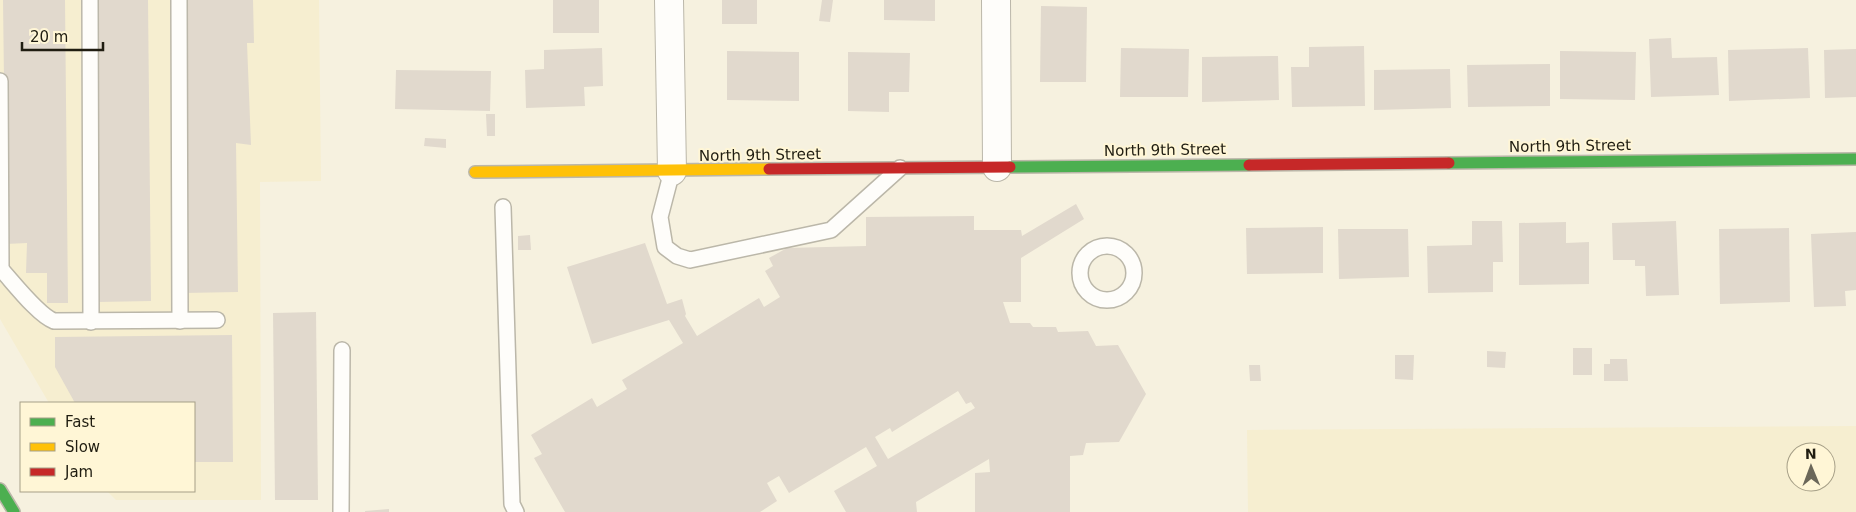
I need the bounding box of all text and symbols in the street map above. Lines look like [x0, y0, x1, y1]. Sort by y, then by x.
scale bar [22, 20, 104, 52]
text: 20 m [30, 28, 68, 46]
street label: North 9th Street [1509, 136, 1631, 156]
street label: North 9th Street [1104, 140, 1226, 160]
street label: North 9th Street [699, 145, 821, 165]
legend [20, 402, 195, 492]
text: Fast [65, 413, 95, 431]
text: Slow [65, 438, 100, 456]
north arrow [1786, 442, 1836, 492]
text: N [1805, 446, 1817, 462]
text: Jam [64, 463, 93, 481]

